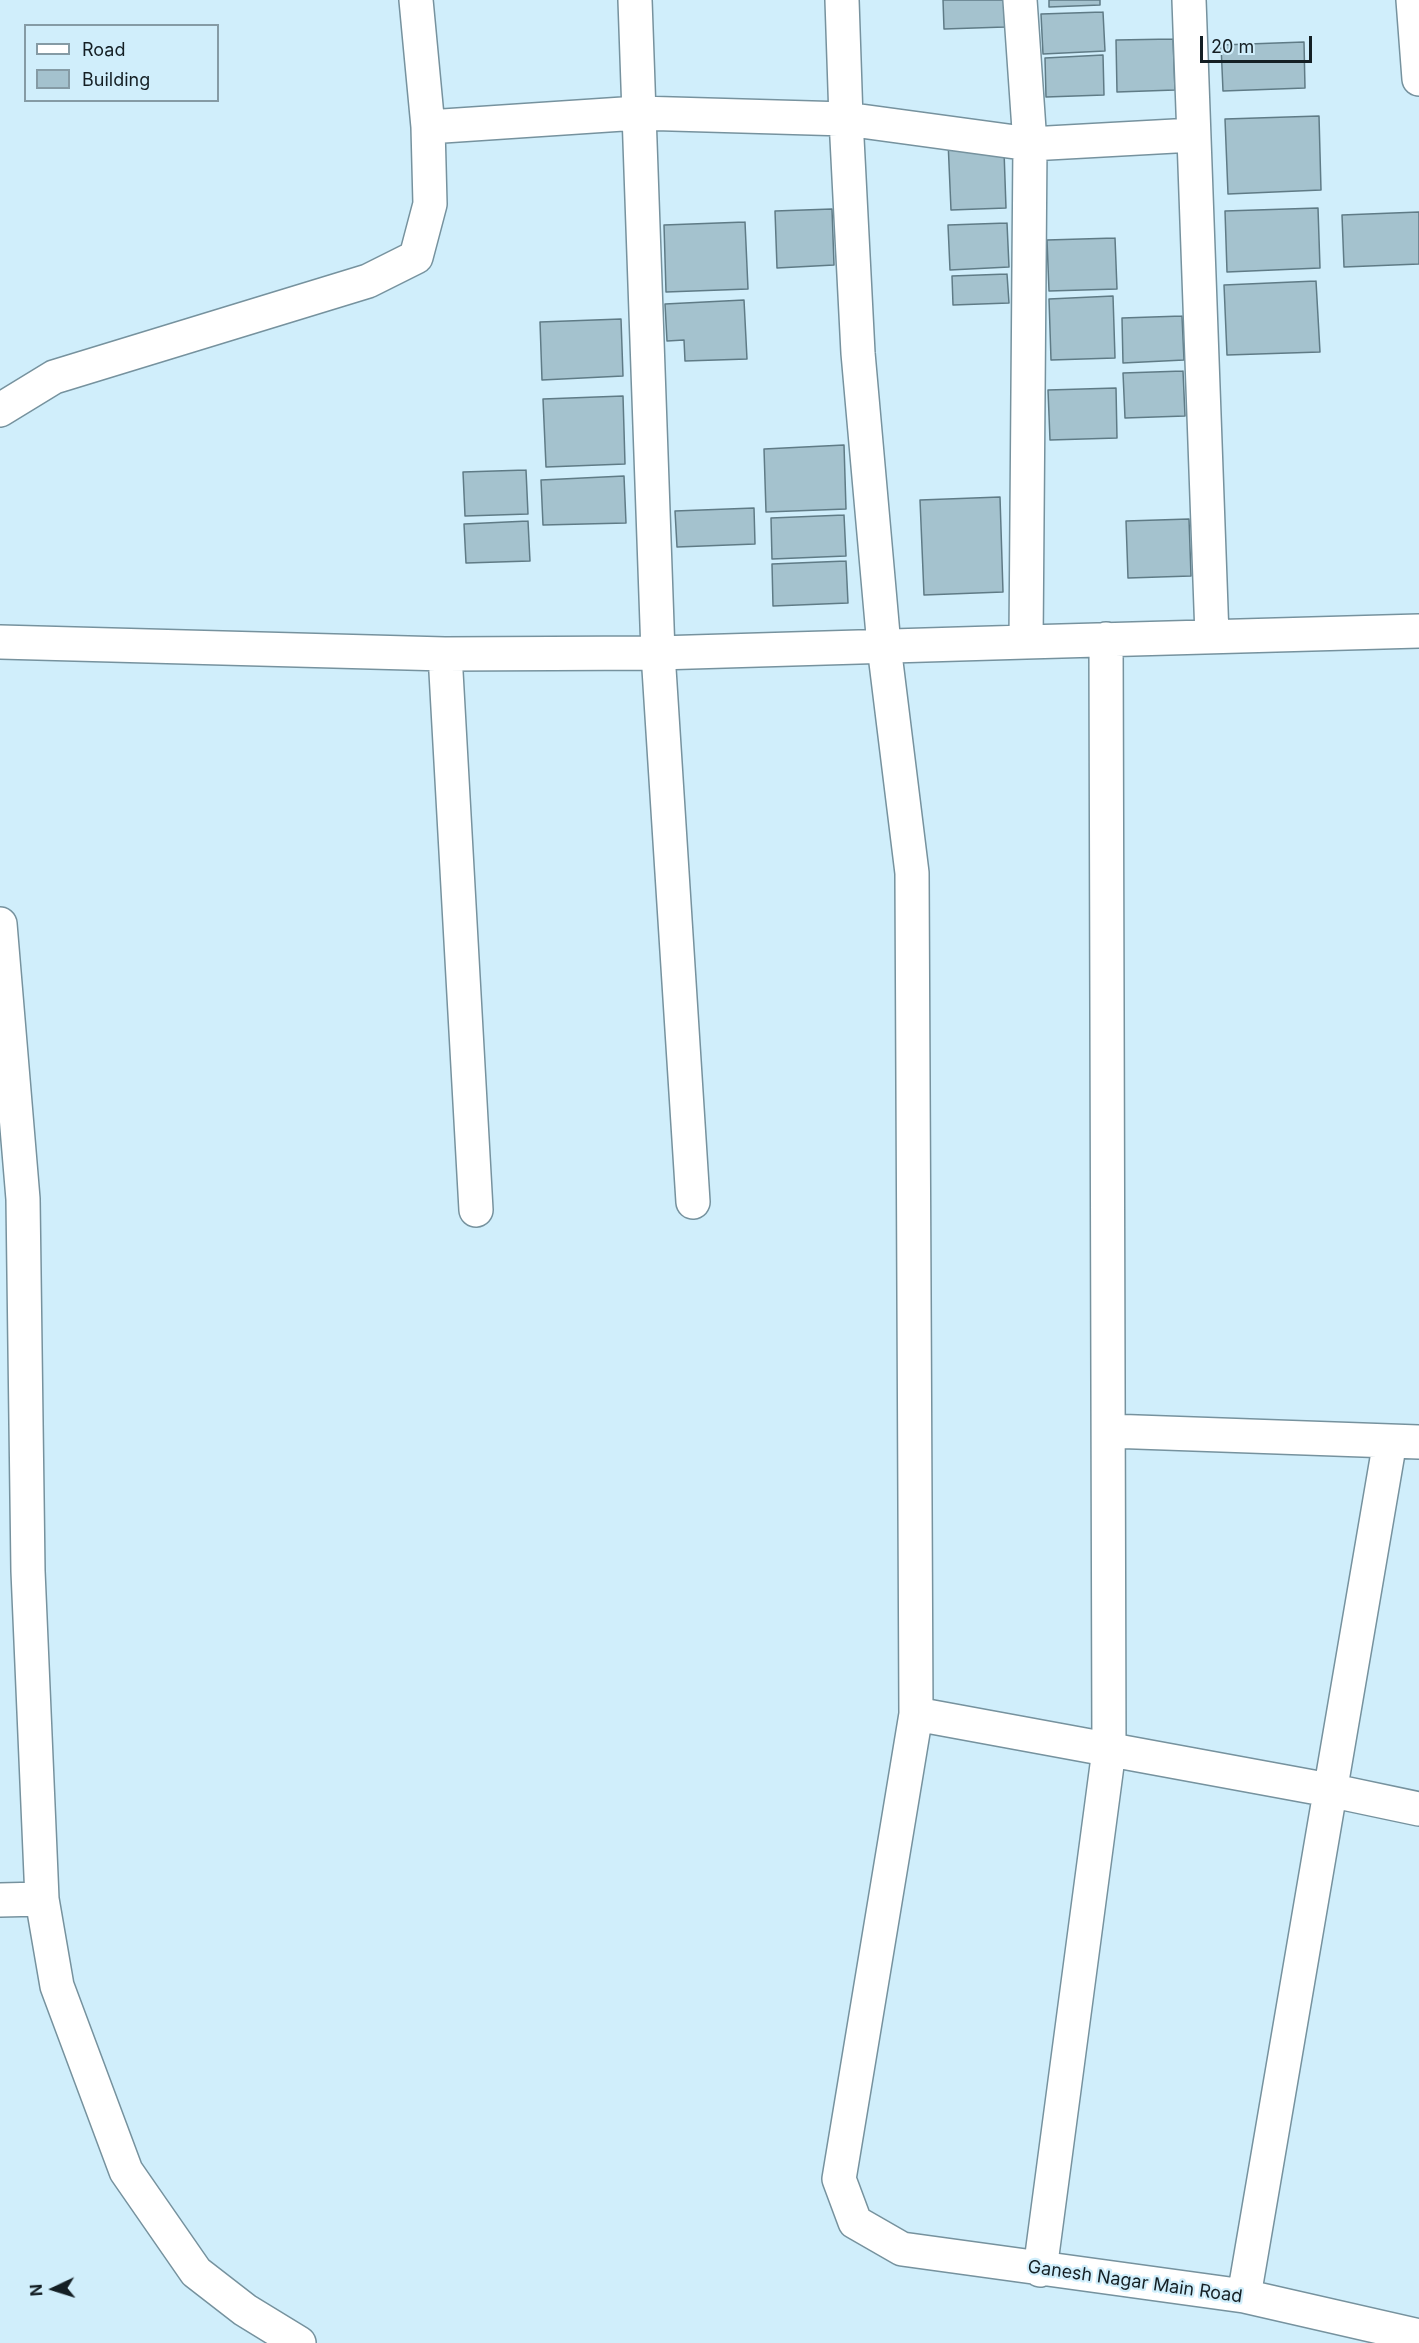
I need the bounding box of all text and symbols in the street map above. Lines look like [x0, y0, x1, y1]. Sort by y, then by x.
legend [24, 24, 219, 102]
scale bar [1203, 24, 1316, 62]
text: 20 m [1211, 36, 1254, 57]
text: Road [82, 39, 125, 60]
text: Building [82, 69, 150, 90]
street label: Ganesh Nagar Main Road [1026, 2256, 1244, 2308]
north arrow [24, 2259, 84, 2319]
text: N [26, 2283, 46, 2297]

